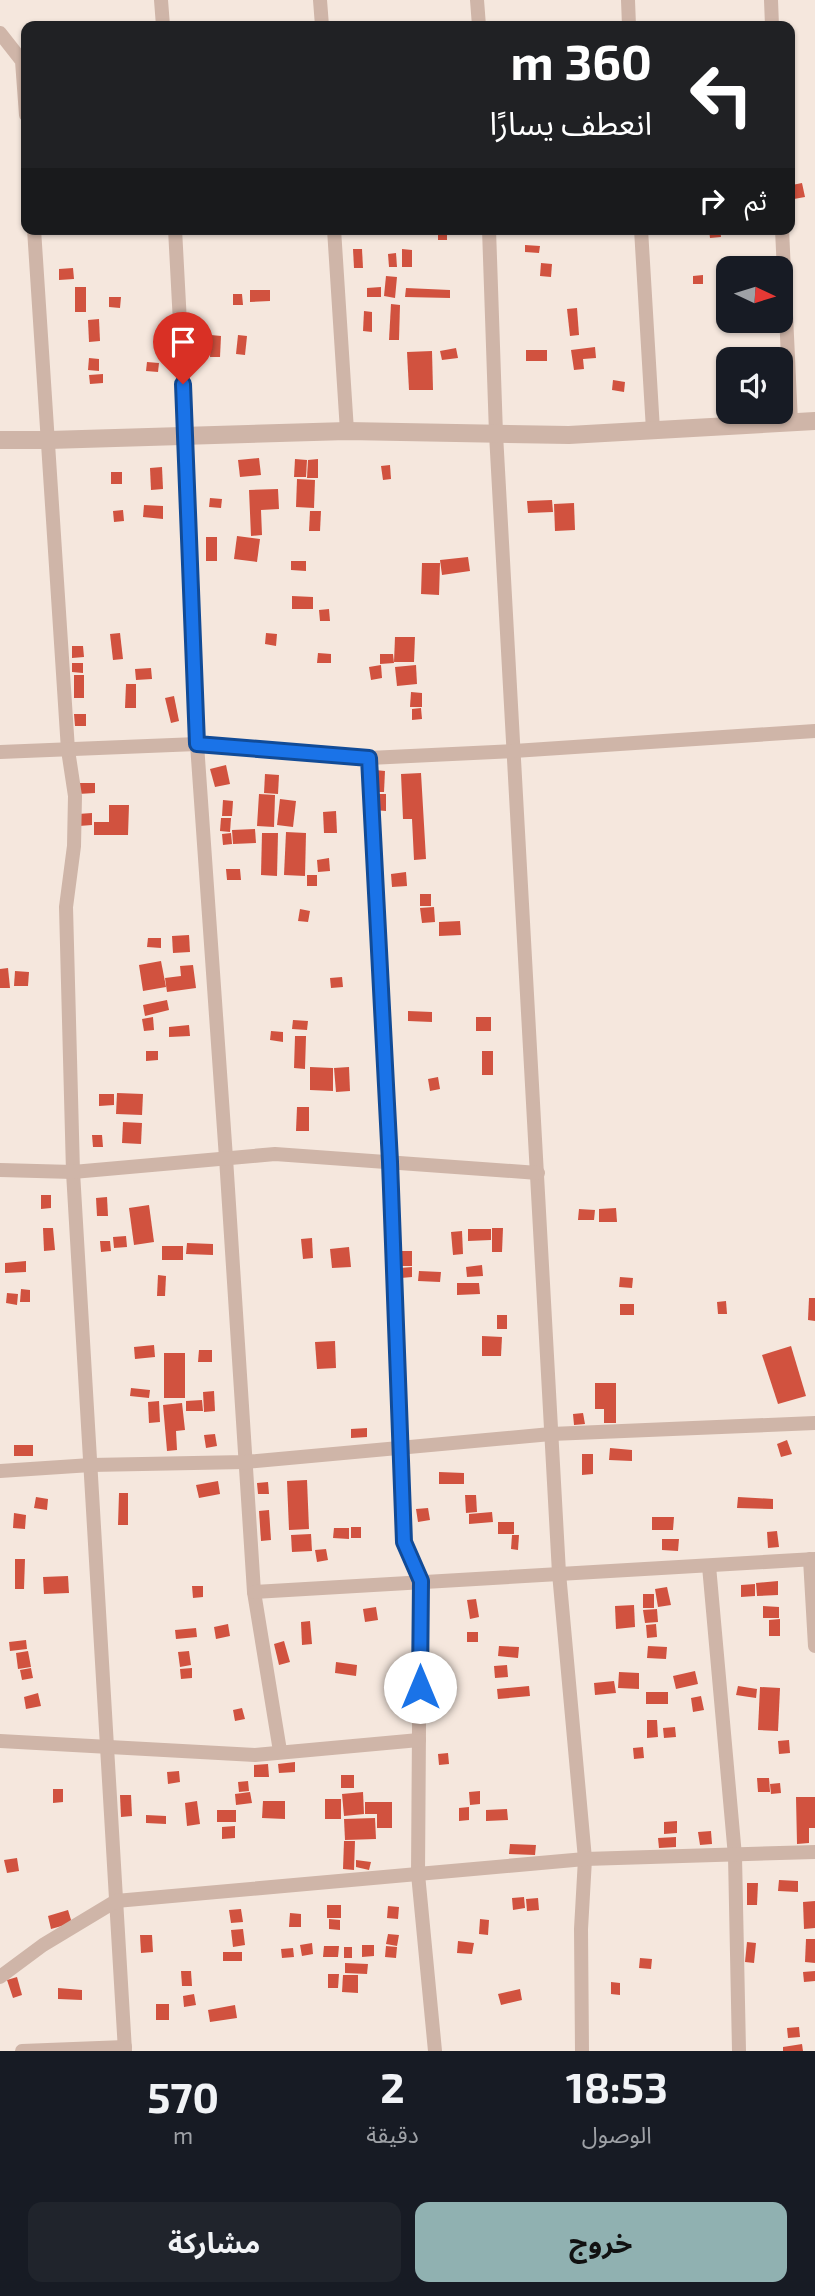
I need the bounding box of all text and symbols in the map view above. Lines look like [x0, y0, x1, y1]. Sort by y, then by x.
text: 360 m [511, 31, 652, 90]
icon: left [676, 49, 767, 140]
text: انعطف يسارًا [489, 103, 652, 141]
icon: right [693, 182, 731, 220]
text: ثم [745, 184, 767, 215]
north arrow [716, 256, 793, 332]
map controls [716, 256, 793, 424]
pin [153, 312, 213, 384]
icon: arrive [164, 323, 202, 361]
button: sound [716, 347, 793, 424]
position arrow [383, 1650, 457, 1724]
text: 2 [380, 2061, 405, 2111]
text: 18:53 [566, 2061, 668, 2111]
text: 570 [147, 2071, 219, 2121]
text: دقيقة [366, 2120, 419, 2148]
text: الوصول [582, 2120, 652, 2148]
text: m [173, 2121, 193, 2149]
button: مشاركة [28, 2202, 401, 2282]
button: خروج [415, 2202, 787, 2282]

